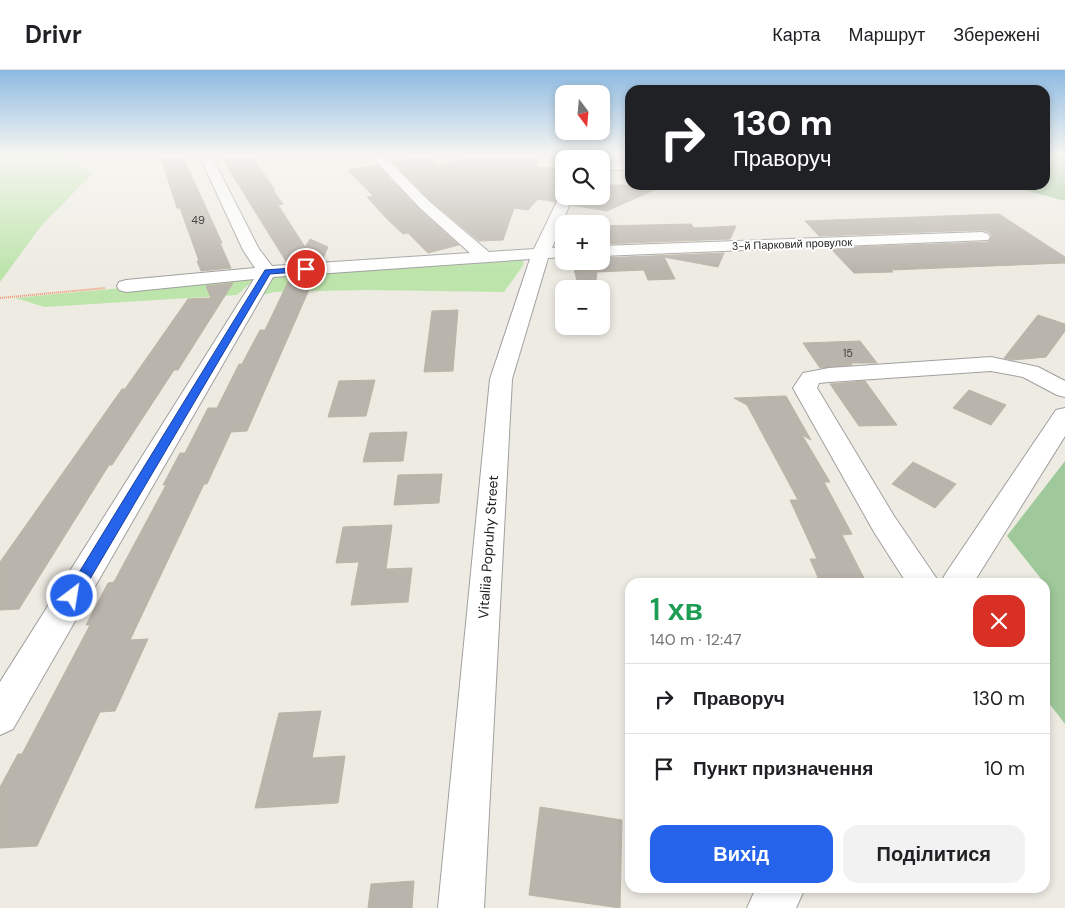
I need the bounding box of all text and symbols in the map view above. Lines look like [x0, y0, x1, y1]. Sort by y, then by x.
text: Drivr [25, 19, 82, 50]
text: Карта [772, 23, 820, 47]
text: Маршрут [848, 23, 925, 47]
text: Збережені [953, 23, 1040, 47]
north arrow [555, 85, 610, 140]
map controls [555, 85, 610, 335]
text: 130 m [733, 100, 833, 146]
icon: right [650, 105, 715, 170]
text: Праворуч [733, 144, 831, 173]
button: search [555, 150, 610, 205]
house number: 49 [191, 213, 205, 227]
button: + [555, 215, 610, 270]
street label: 3-й Парковий провулок [732, 235, 853, 253]
pin [285, 248, 327, 290]
icon: arrive [292, 255, 320, 283]
button: − [555, 280, 610, 335]
house number: 15 [843, 346, 853, 360]
street label: Vitaliia Popruhy Street [474, 475, 502, 619]
position arrow [45, 569, 97, 621]
text: 1 хв [650, 590, 703, 629]
button: close [973, 595, 1025, 647]
text: 140 m · 12:47 [650, 629, 742, 650]
icon: right [650, 685, 678, 713]
text: Праворуч [693, 686, 785, 711]
text: 130 m [973, 686, 1025, 711]
icon: arrive [650, 755, 678, 783]
text: Пункт призначення [693, 756, 873, 781]
text: 10 m [984, 756, 1025, 781]
button: Вихід [650, 825, 833, 883]
button: Поділитися [843, 825, 1025, 883]

